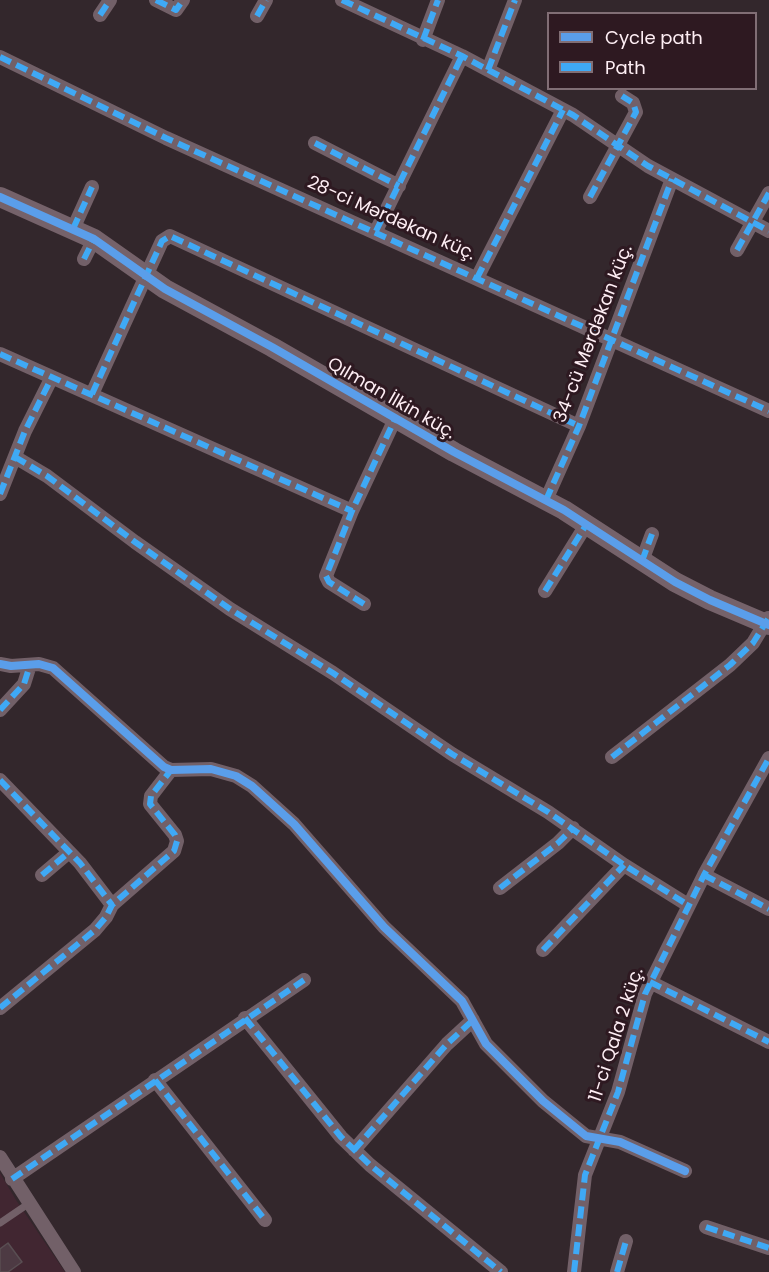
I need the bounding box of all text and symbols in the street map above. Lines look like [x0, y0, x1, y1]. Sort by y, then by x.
legend [547, 12, 757, 90]
text: Cycle path [605, 25, 703, 50]
text: Path [605, 55, 646, 80]
street label: 28-ci Mərdəkan küç. [304, 172, 478, 266]
street label: 34-cü Mərdəkan küç. [550, 242, 638, 426]
street label: Qılman İlkin küç. [323, 354, 459, 444]
street label: 11-ci Qala 2 küç. [585, 965, 649, 1105]

